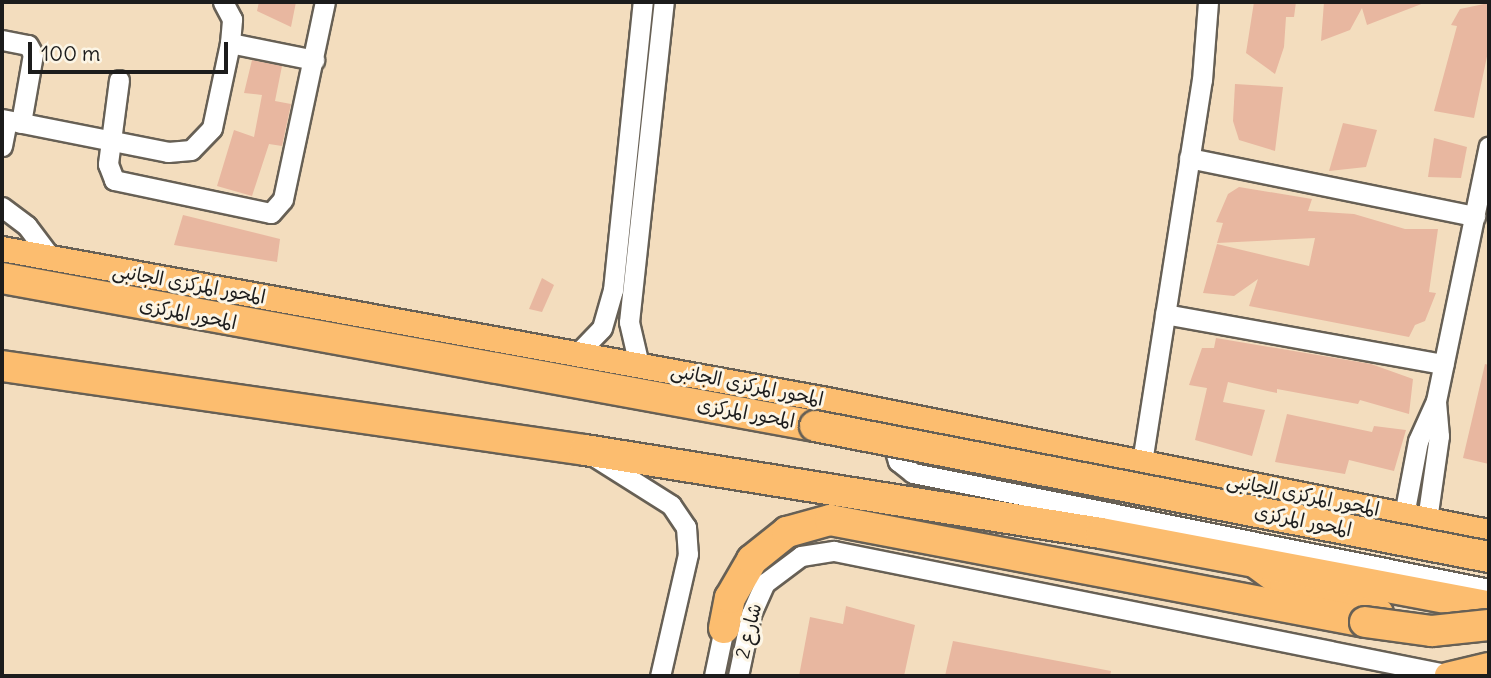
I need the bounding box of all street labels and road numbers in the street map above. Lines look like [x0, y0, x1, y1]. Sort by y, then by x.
street label: المحور المركزى الجانبى [111, 259, 267, 309]
street label: المحور المركزى [137, 293, 239, 335]
street label: المحور المركزى الجانبى [669, 359, 825, 411]
street label: المحور المركزى [695, 393, 797, 433]
street label: المحور المركزى الجانبى [1225, 469, 1381, 521]
street label: المحور المركزى [1252, 500, 1354, 542]
street label: شارع 2 [731, 601, 767, 661]

